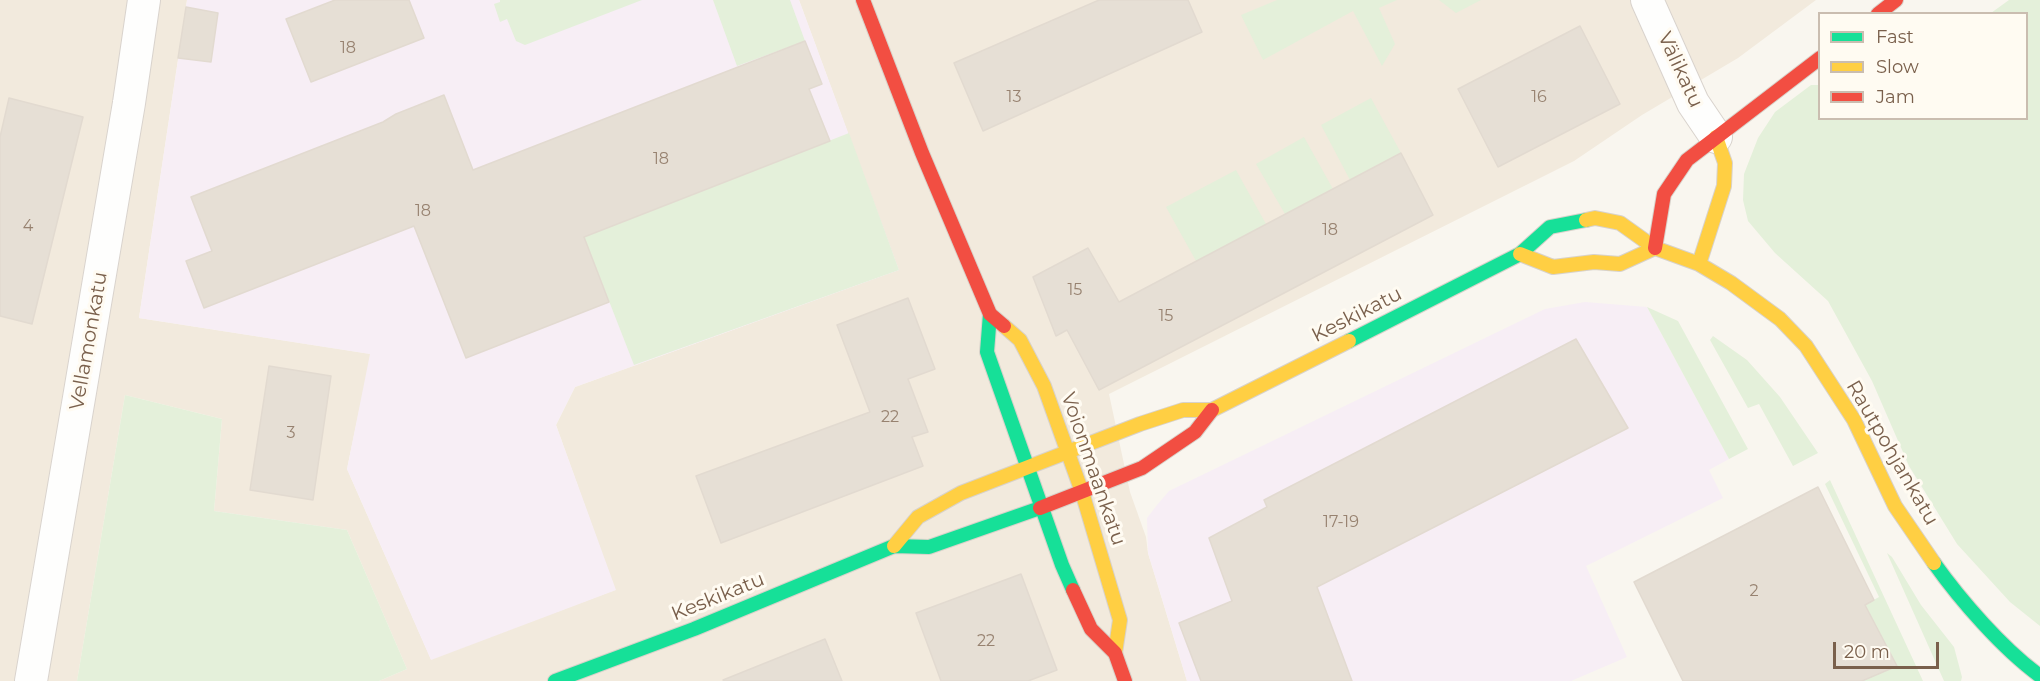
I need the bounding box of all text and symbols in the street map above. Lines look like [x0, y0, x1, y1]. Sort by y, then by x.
legend [1818, 12, 2028, 120]
text: Fast [1876, 26, 1914, 48]
street label: Välikatu [1652, 28, 1708, 112]
house number: 18 [340, 38, 356, 58]
text: Slow [1876, 56, 1919, 78]
text: Jam [1876, 86, 1915, 108]
house number: 13 [1007, 87, 1021, 107]
house number: 16 [1531, 87, 1547, 107]
house number: 18 [653, 149, 669, 169]
house number: 18 [415, 201, 431, 221]
house number: 4 [23, 216, 33, 236]
house number: 18 [1322, 220, 1338, 240]
street label: Vellamonkatu [65, 270, 113, 412]
house number: 15 [1068, 280, 1082, 300]
street label: Keskikatu [1308, 282, 1406, 348]
house number: 15 [1159, 306, 1173, 326]
street label: Rautpohjankatu [1841, 376, 1943, 530]
street label: Voionmaankatu [1056, 389, 1130, 549]
house number: 22 [881, 407, 899, 427]
house number: 3 [286, 423, 296, 443]
house number: 17-19 [1323, 512, 1359, 532]
street label: Keskikatu [668, 568, 768, 626]
house number: 2 [1749, 581, 1759, 601]
scale bar [1836, 630, 1942, 668]
house number: 22 [977, 631, 995, 651]
text: 20 m [1844, 641, 1890, 663]

